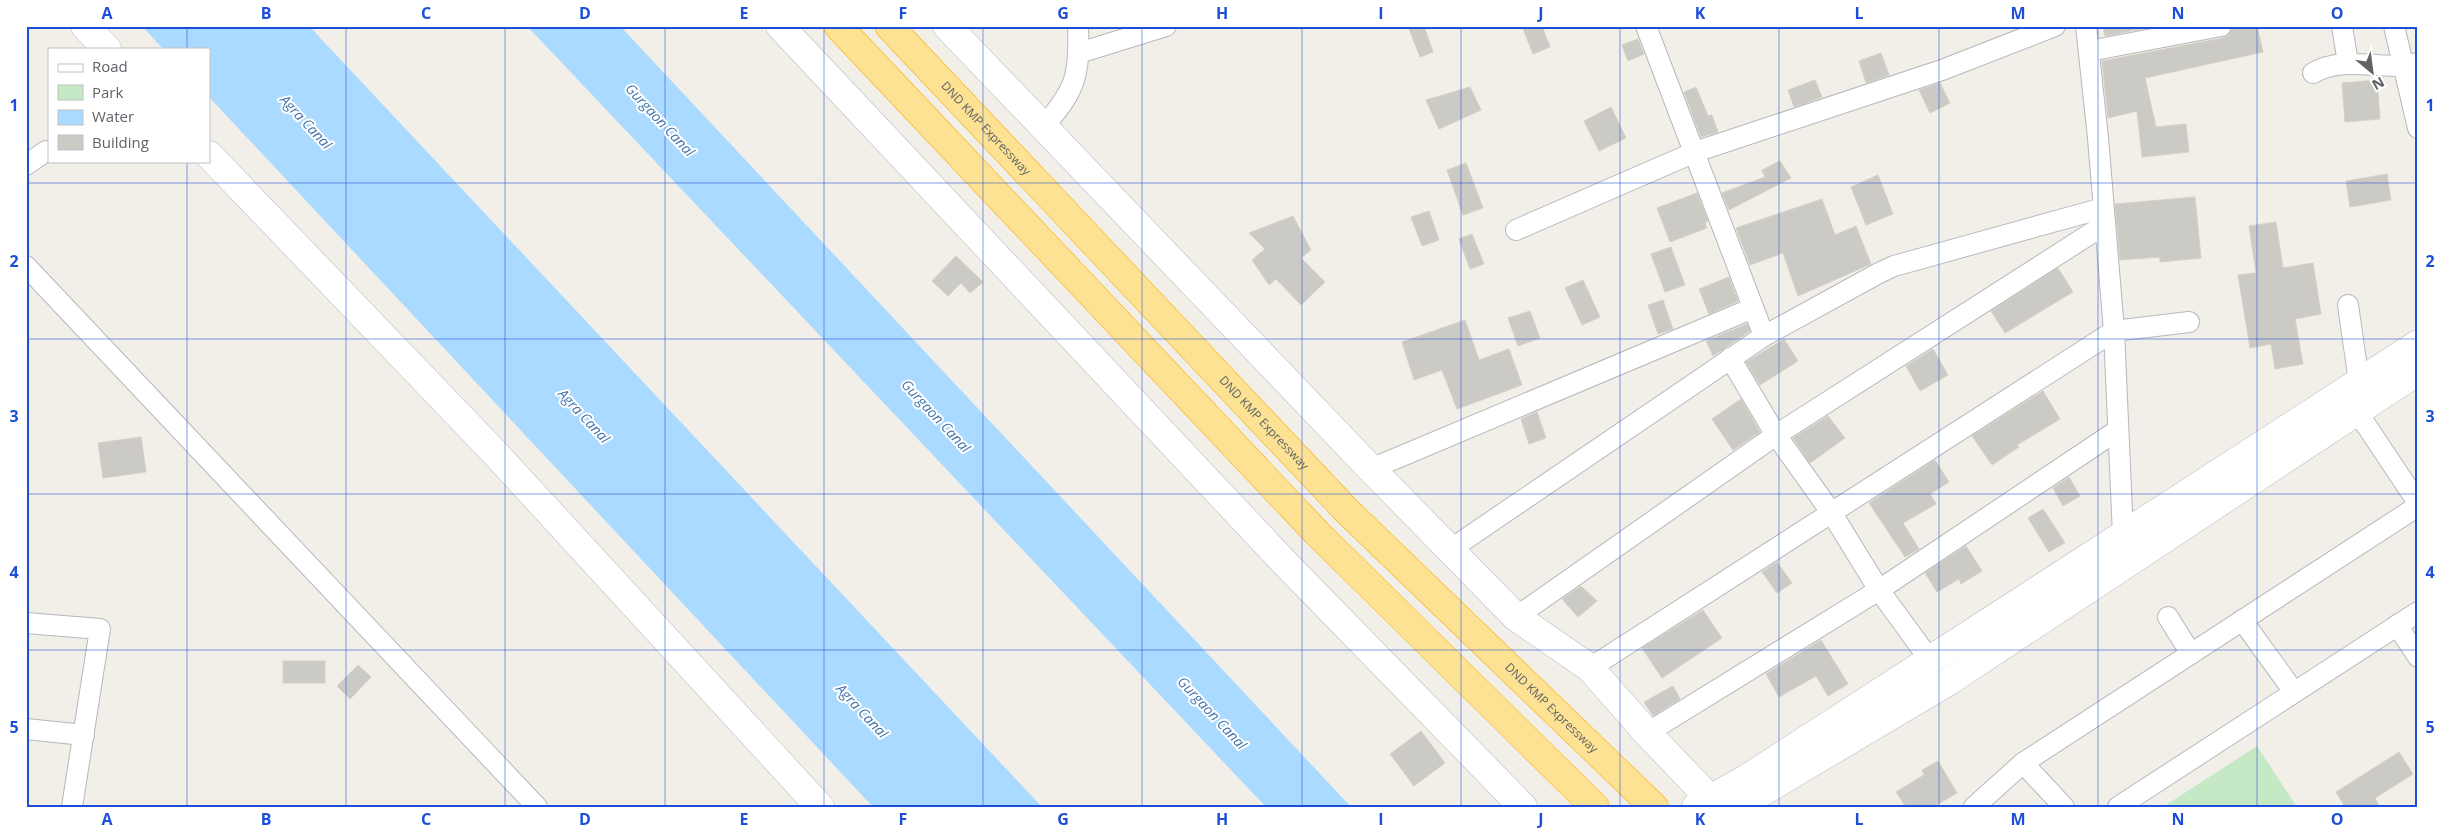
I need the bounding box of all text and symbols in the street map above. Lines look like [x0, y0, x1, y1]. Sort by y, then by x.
text: A [101, 2, 113, 24]
text: B [261, 2, 271, 24]
text: C [421, 2, 431, 24]
text: D [579, 2, 591, 24]
text: E [740, 2, 749, 24]
text: F [899, 2, 907, 24]
text: G [1057, 2, 1069, 24]
text: H [1216, 2, 1228, 24]
text: I [1378, 2, 1384, 24]
text: J [1536, 2, 1544, 24]
text: K [1695, 2, 1706, 24]
text: L [1854, 2, 1864, 24]
text: M [2010, 2, 2026, 24]
text: N [2171, 2, 2185, 24]
text: O [2331, 2, 2343, 24]
legend [48, 48, 210, 162]
north arrow [2346, 48, 2396, 98]
text: Road [92, 56, 128, 76]
text: N [2369, 73, 2388, 95]
street label: DND KMP Expressway [938, 77, 1035, 180]
water label: Gurgaon Canal [622, 79, 700, 161]
text: Park [92, 82, 123, 102]
water label: Agra Canal [276, 90, 337, 153]
text: 1 [9, 94, 19, 116]
text: 1 [2425, 94, 2435, 116]
text: Water [92, 106, 134, 126]
text: Building [92, 132, 149, 152]
text: 2 [9, 250, 19, 272]
text: 2 [2425, 250, 2435, 272]
street label: DND KMP Expressway [1216, 372, 1313, 474]
water label: Gurgaon Canal [898, 375, 976, 457]
water label: Agra Canal [554, 384, 615, 447]
text: 3 [9, 405, 19, 427]
text: 3 [2425, 405, 2435, 427]
text: 4 [9, 561, 19, 583]
text: 4 [2425, 561, 2435, 583]
street label: DND KMP Expressway [1501, 659, 1603, 757]
water label: Gurgaon Canal [1174, 672, 1252, 754]
water label: Agra Canal [832, 679, 893, 742]
text: 5 [9, 716, 19, 738]
text: 5 [2425, 716, 2435, 738]
text: A [101, 808, 113, 830]
text: B [261, 808, 271, 830]
text: C [421, 808, 431, 830]
text: D [579, 808, 591, 830]
text: E [740, 808, 749, 830]
text: F [899, 808, 907, 830]
text: G [1057, 808, 1069, 830]
text: H [1216, 808, 1228, 830]
text: I [1378, 808, 1384, 830]
text: J [1536, 808, 1544, 830]
text: K [1695, 808, 1706, 830]
text: L [1854, 808, 1864, 830]
text: M [2010, 808, 2026, 830]
text: N [2171, 808, 2185, 830]
text: O [2331, 808, 2343, 830]

